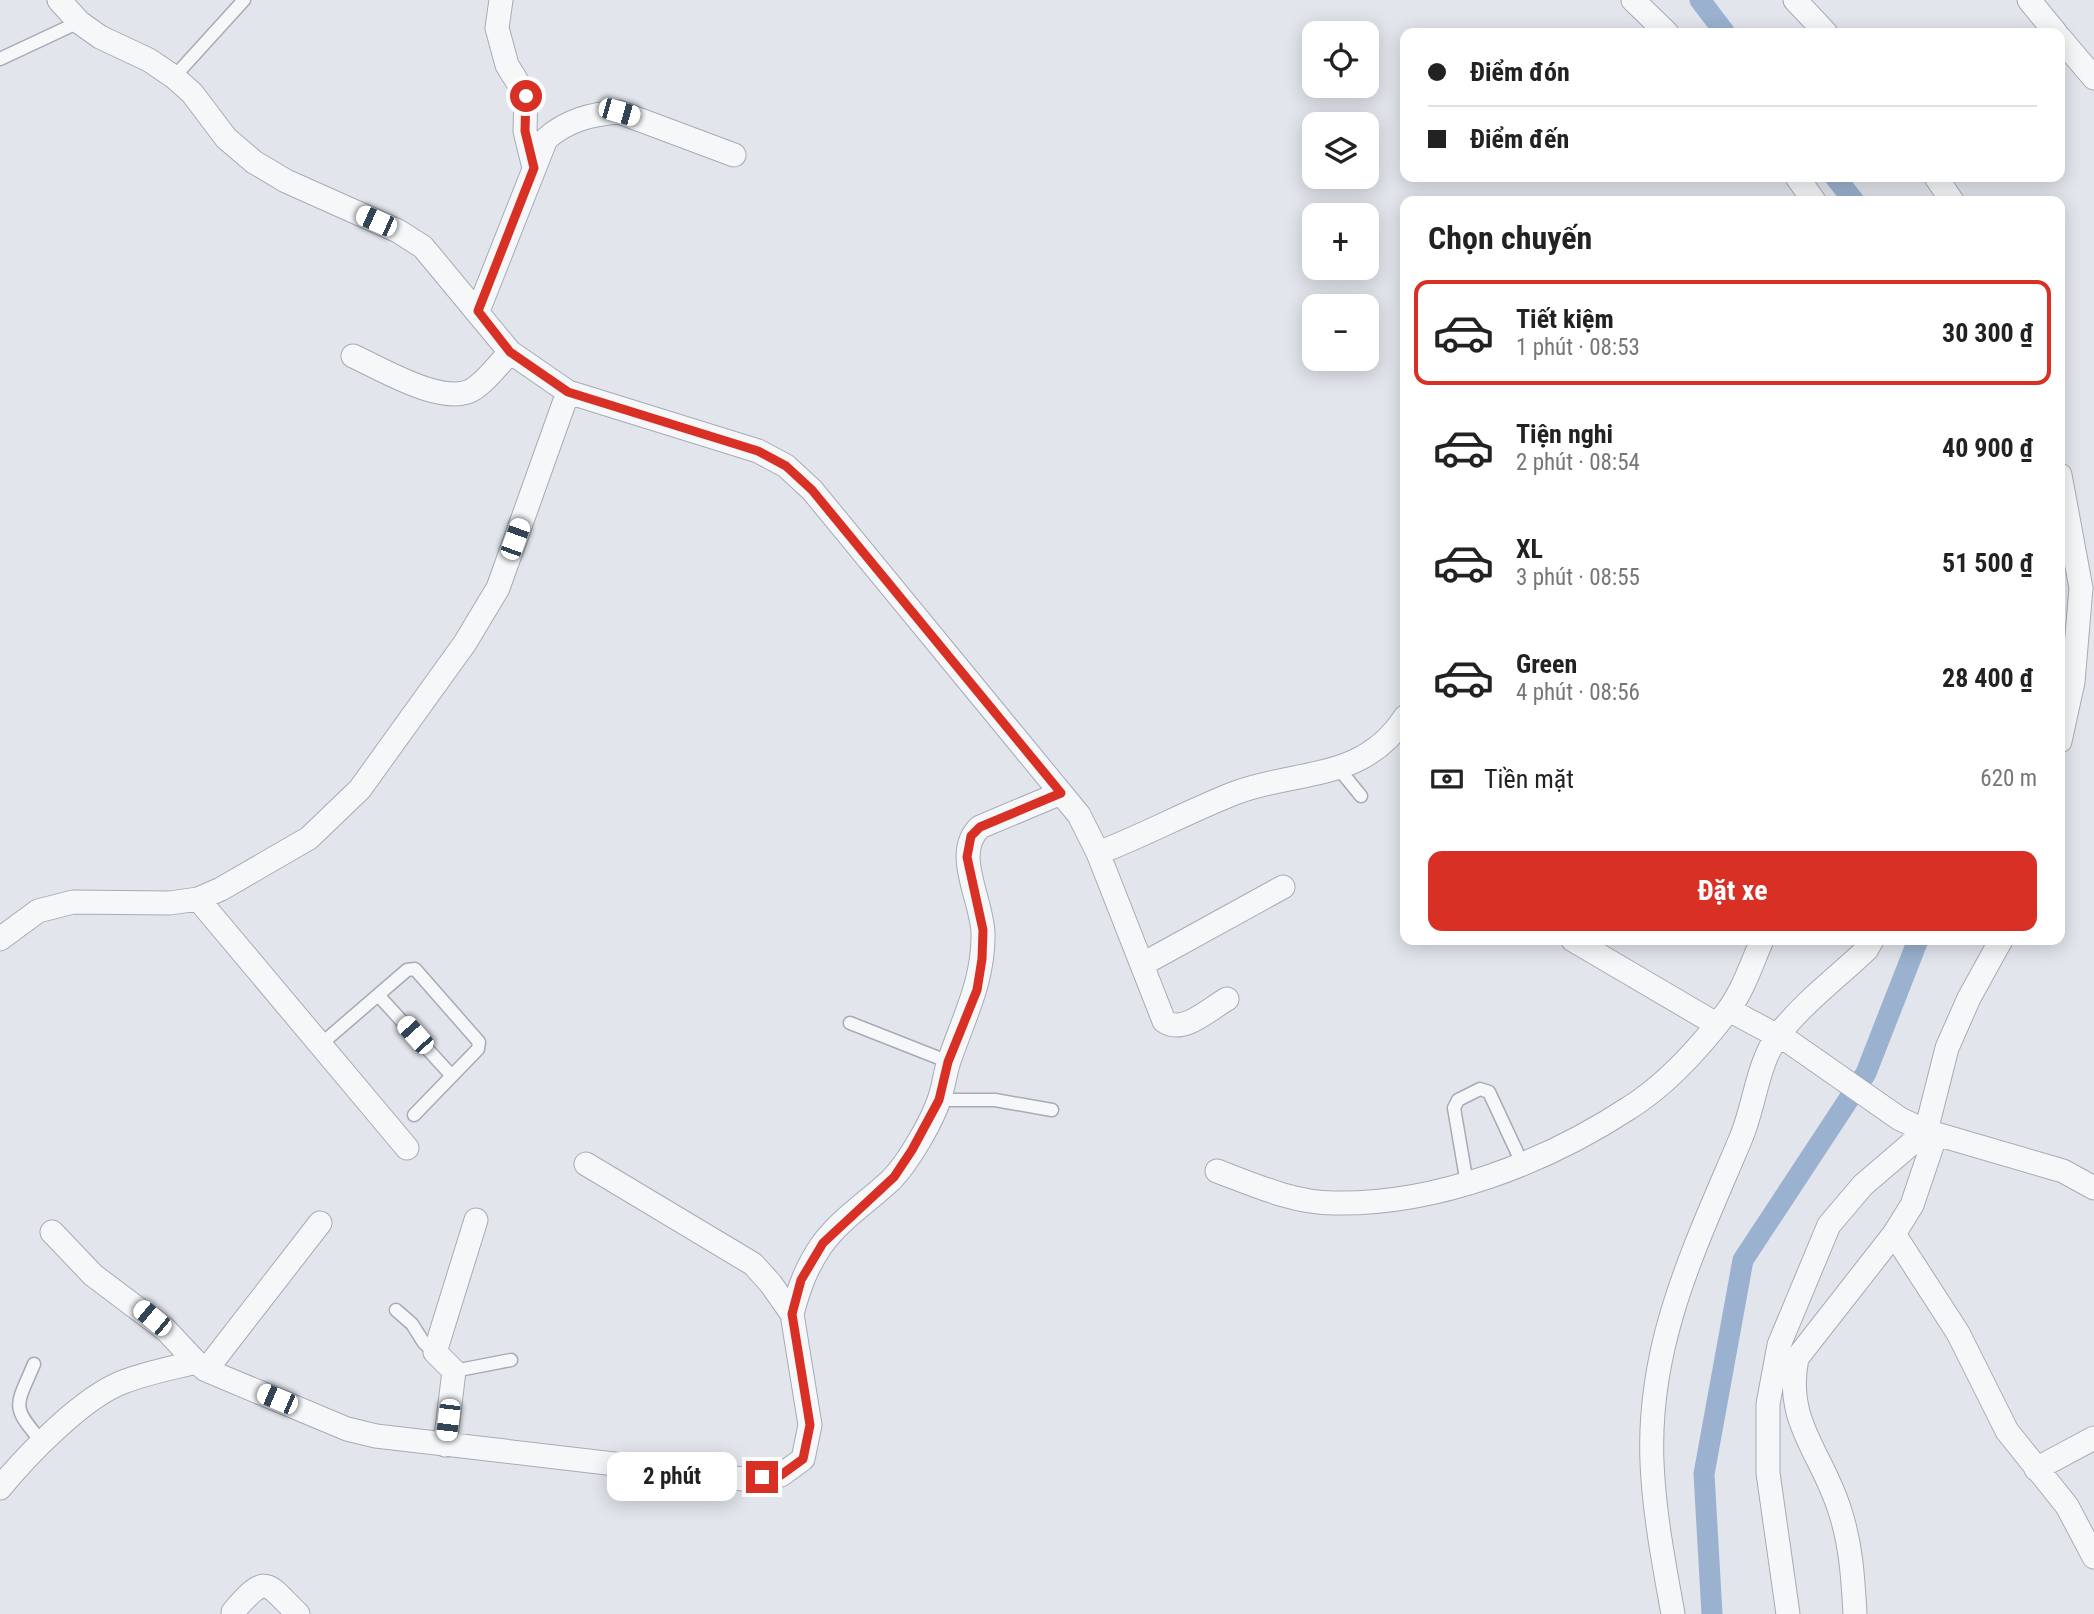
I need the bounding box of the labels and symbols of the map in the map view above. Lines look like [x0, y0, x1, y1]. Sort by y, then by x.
route start [510, 80, 542, 112]
car [596, 96, 643, 128]
car [353, 203, 400, 239]
car [498, 516, 533, 562]
car [394, 1012, 437, 1058]
car [130, 1296, 175, 1340]
car [254, 1381, 301, 1417]
car [436, 1398, 461, 1442]
callout: 2 phút [608, 1452, 738, 1502]
route end [746, 1461, 778, 1493]

